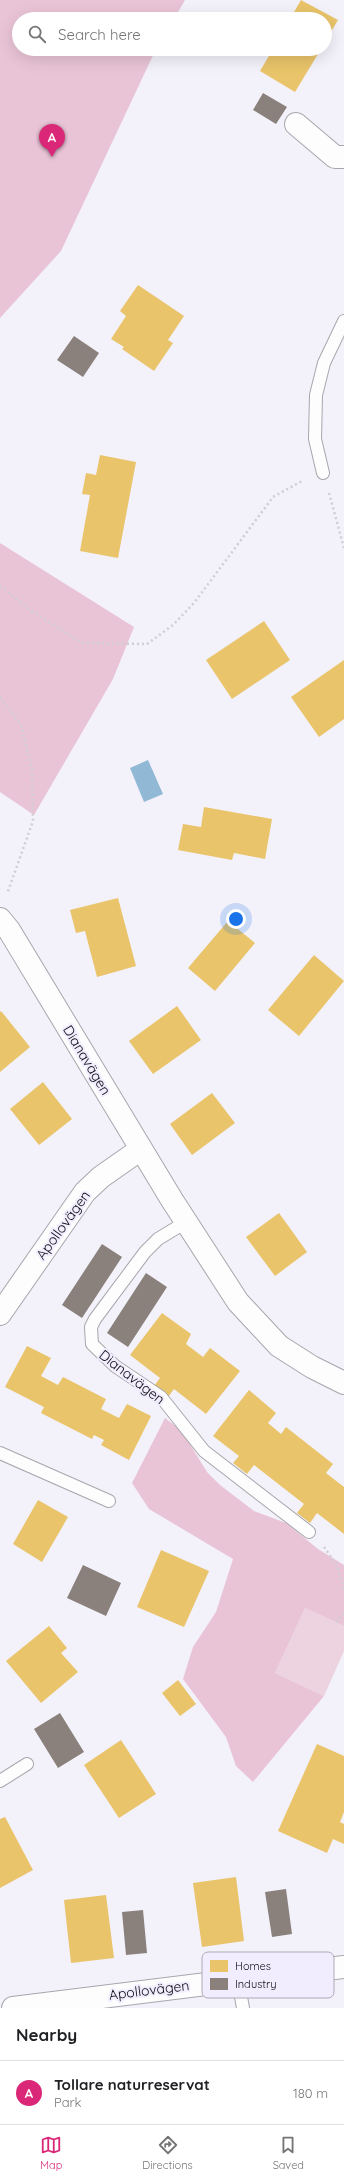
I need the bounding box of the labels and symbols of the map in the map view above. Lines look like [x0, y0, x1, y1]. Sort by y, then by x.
pin: A [39, 124, 65, 157]
your location [226, 909, 246, 929]
street label: Dianavägen [59, 1022, 115, 1098]
street label: Apollovägen [32, 1187, 94, 1263]
street label: Dianavägen [96, 1346, 168, 1408]
legend [202, 1952, 334, 1998]
text: Homes [235, 1959, 271, 1973]
street label: Apollovägen [108, 1976, 190, 2004]
text: Industry [235, 1977, 277, 1991]

